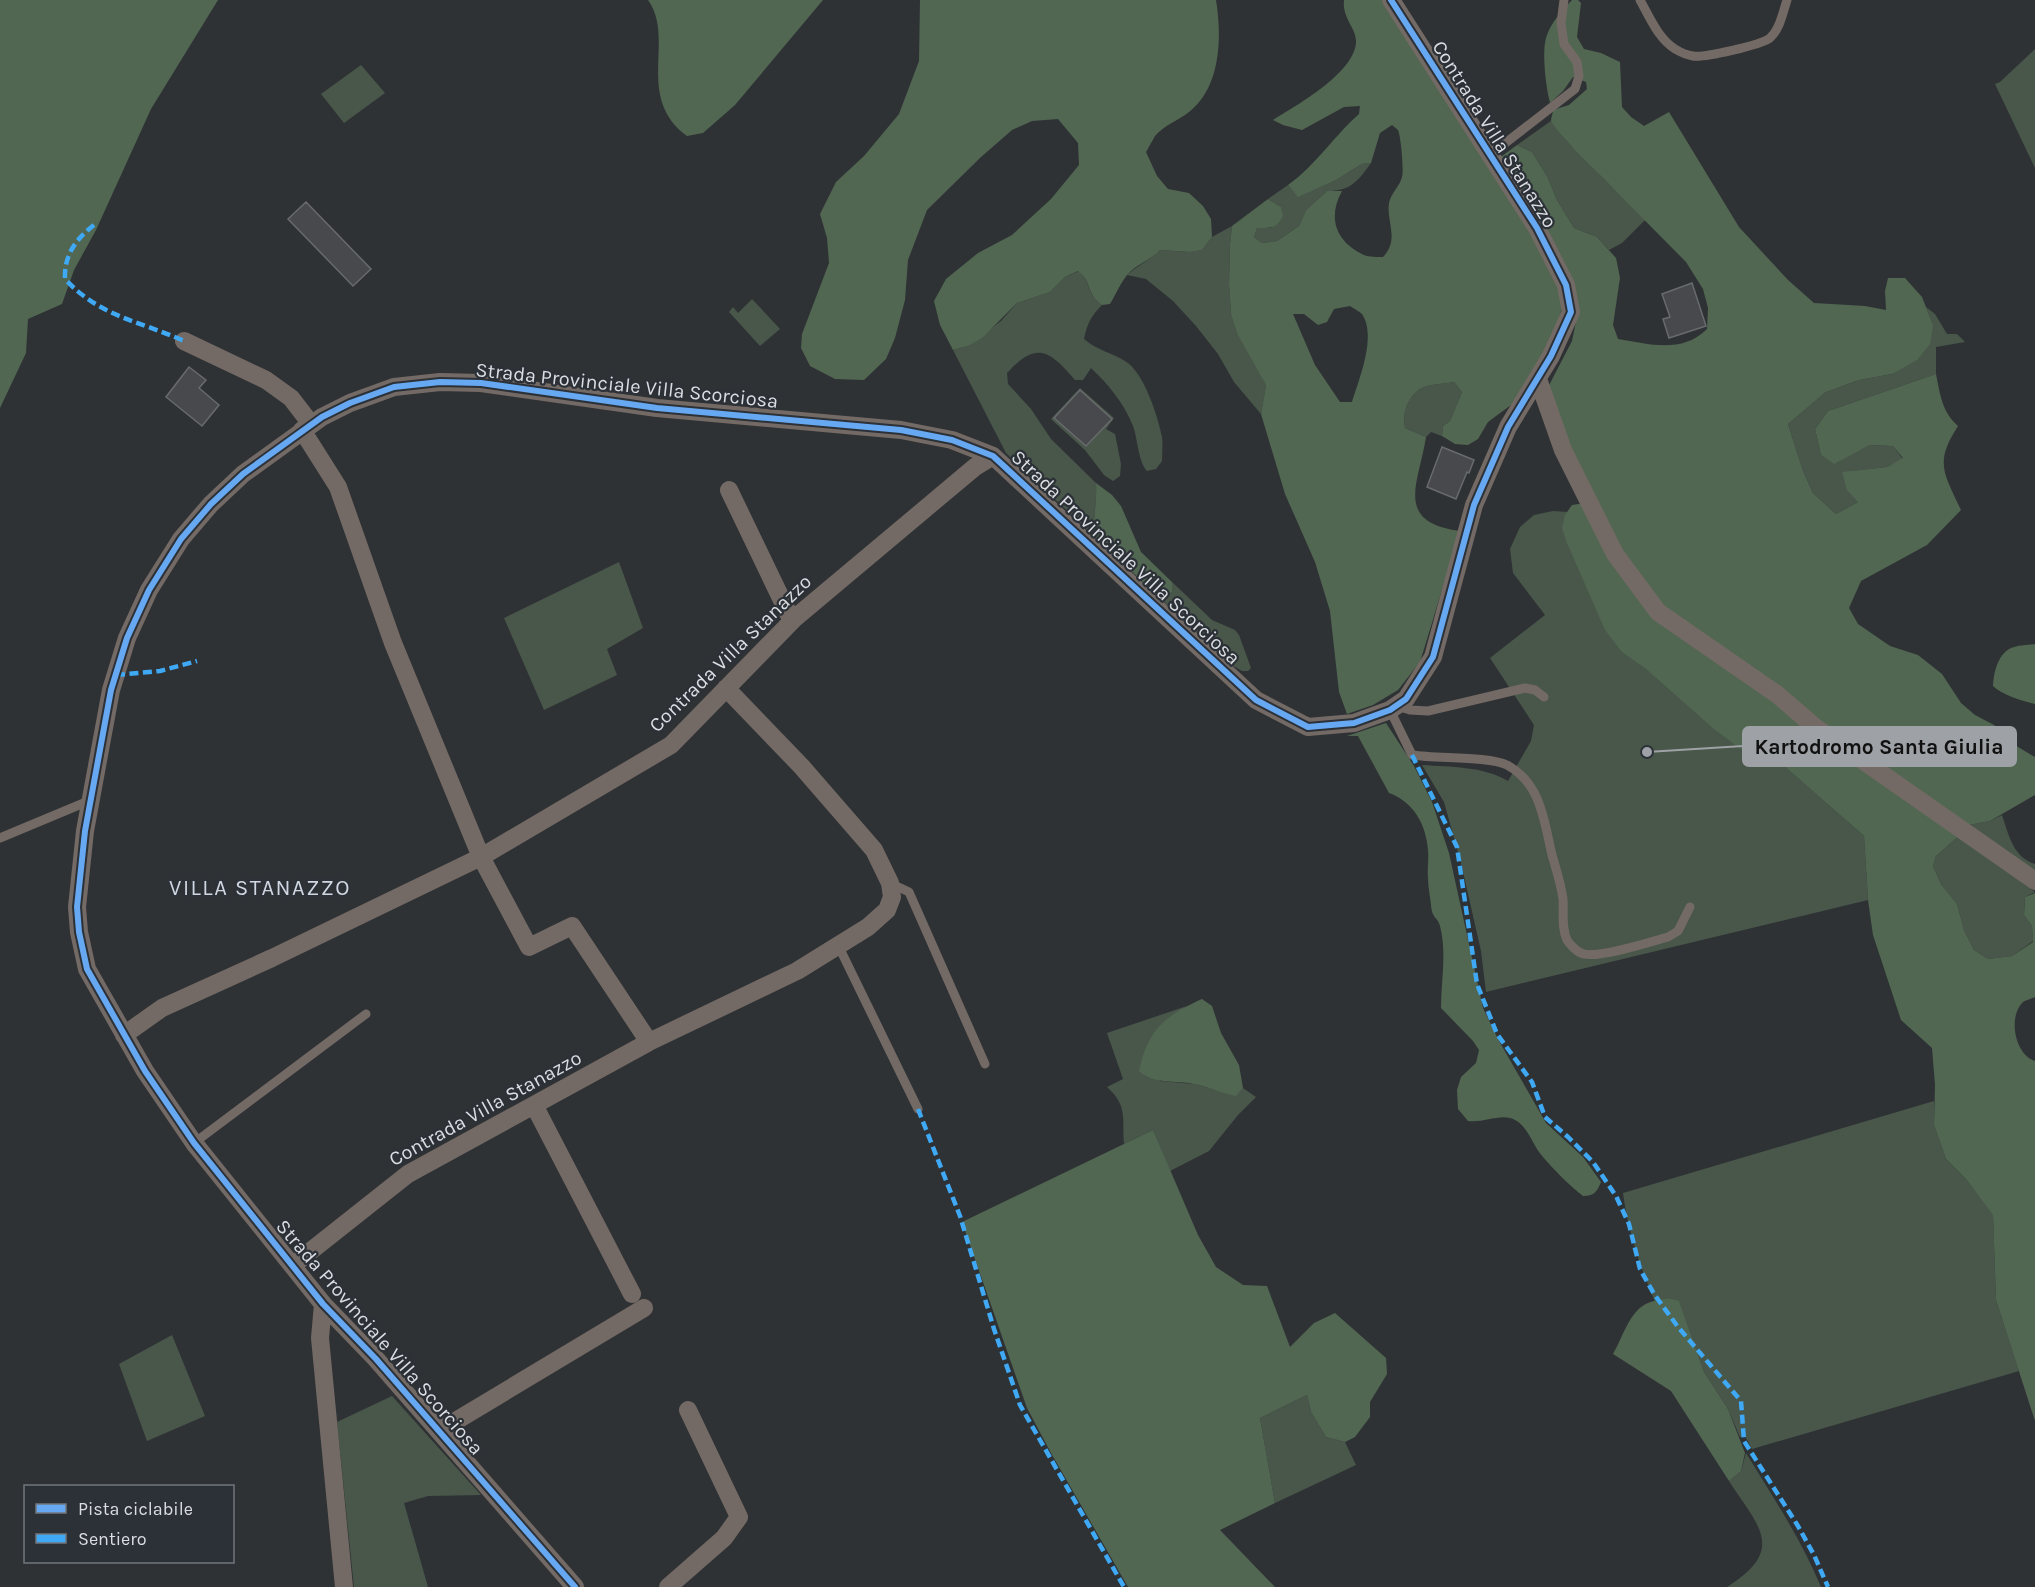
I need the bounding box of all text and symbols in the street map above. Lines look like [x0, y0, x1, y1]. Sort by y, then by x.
street label: Contrada Villa Stanazzo [1427, 36, 1562, 232]
street label: Strada Provinciale Villa Scorciosa [475, 358, 779, 413]
street label: Strada Provinciale Villa Scorciosa [1007, 445, 1245, 669]
street label: Contrada Villa Stanazzo [645, 570, 816, 737]
callout: Kartodromo Santa Giulia [1743, 727, 2016, 766]
text: Kartodromo Santa Giulia [1754, 735, 2004, 759]
district label: VILLA STANAZZO [169, 875, 351, 901]
street label: Contrada Villa Stanazzo [385, 1046, 585, 1171]
street label: Strada Provinciale Villa Scorciosa [271, 1215, 488, 1460]
legend [24, 1485, 234, 1563]
text: Pista ciclabile [78, 1498, 193, 1520]
text: Sentiero [78, 1528, 147, 1550]

